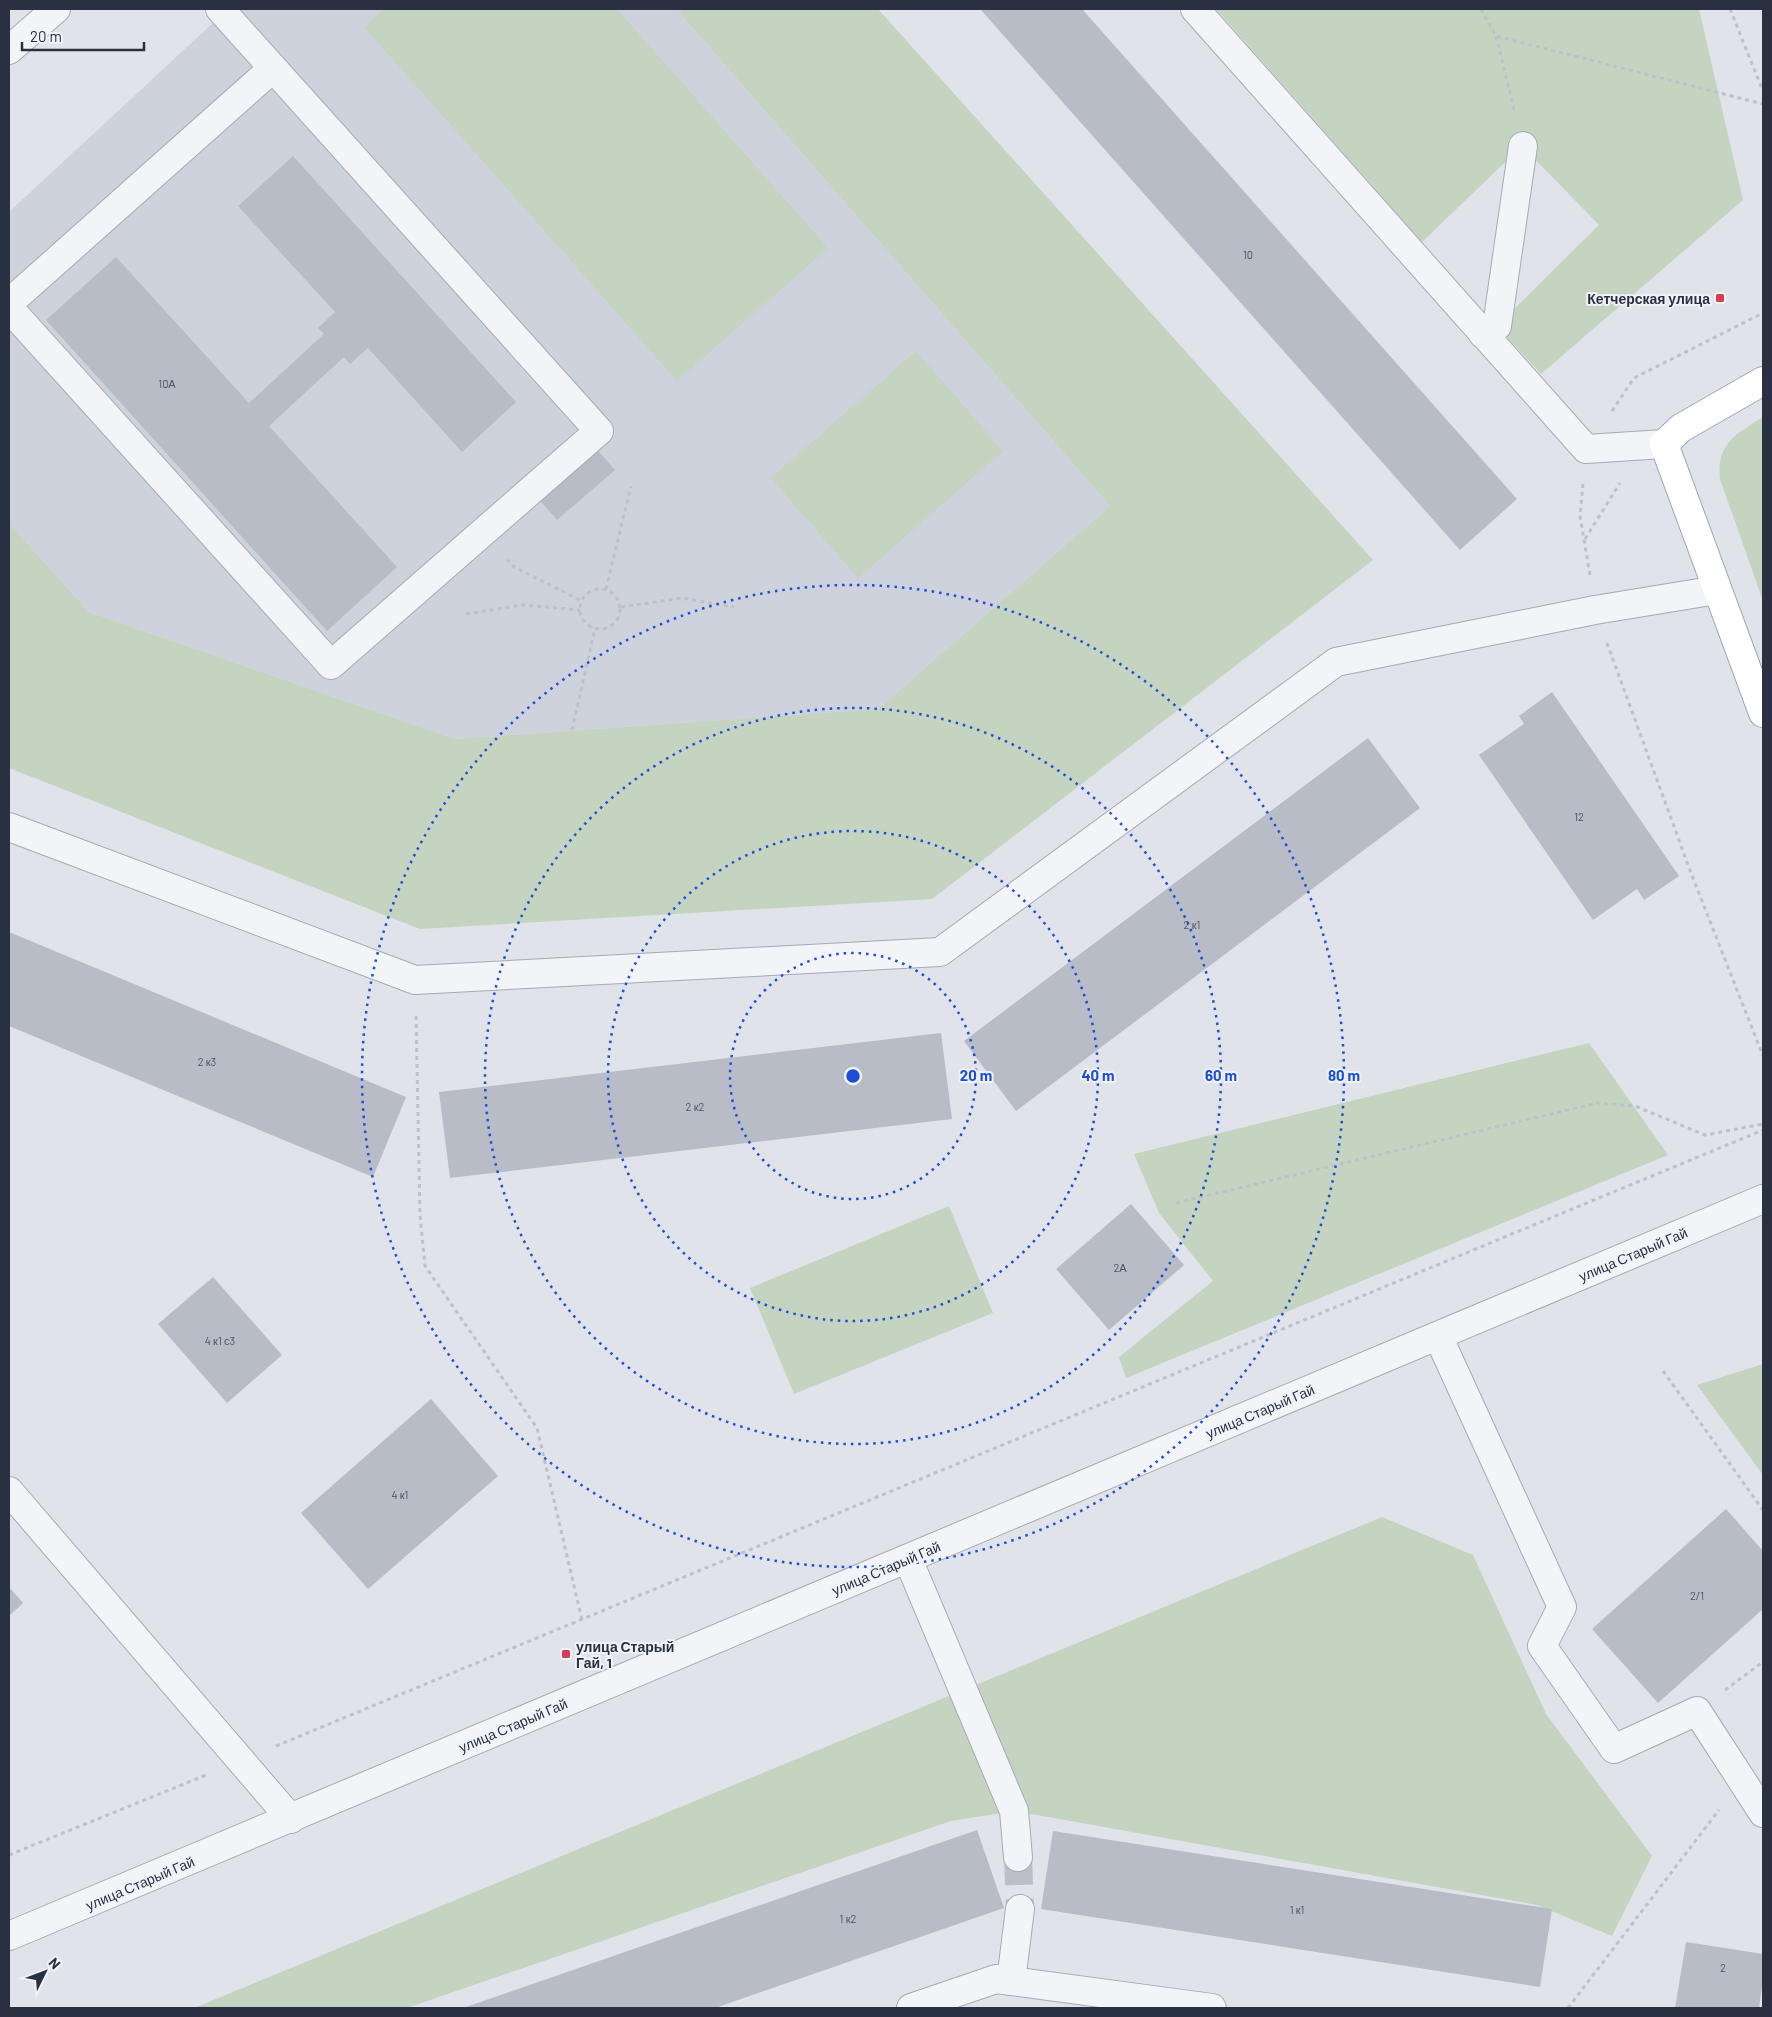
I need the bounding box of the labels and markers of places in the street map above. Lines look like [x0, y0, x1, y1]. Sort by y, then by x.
place label: Кетчерская улица [1587, 290, 1710, 307]
marker: Кетчерская улица [1714, 292, 1726, 304]
centre of rings [844, 1067, 862, 1085]
place label: улица Старый Гай, 1 [576, 1638, 674, 1671]
marker: улица Старый Гай, 1 [560, 1648, 572, 1660]

